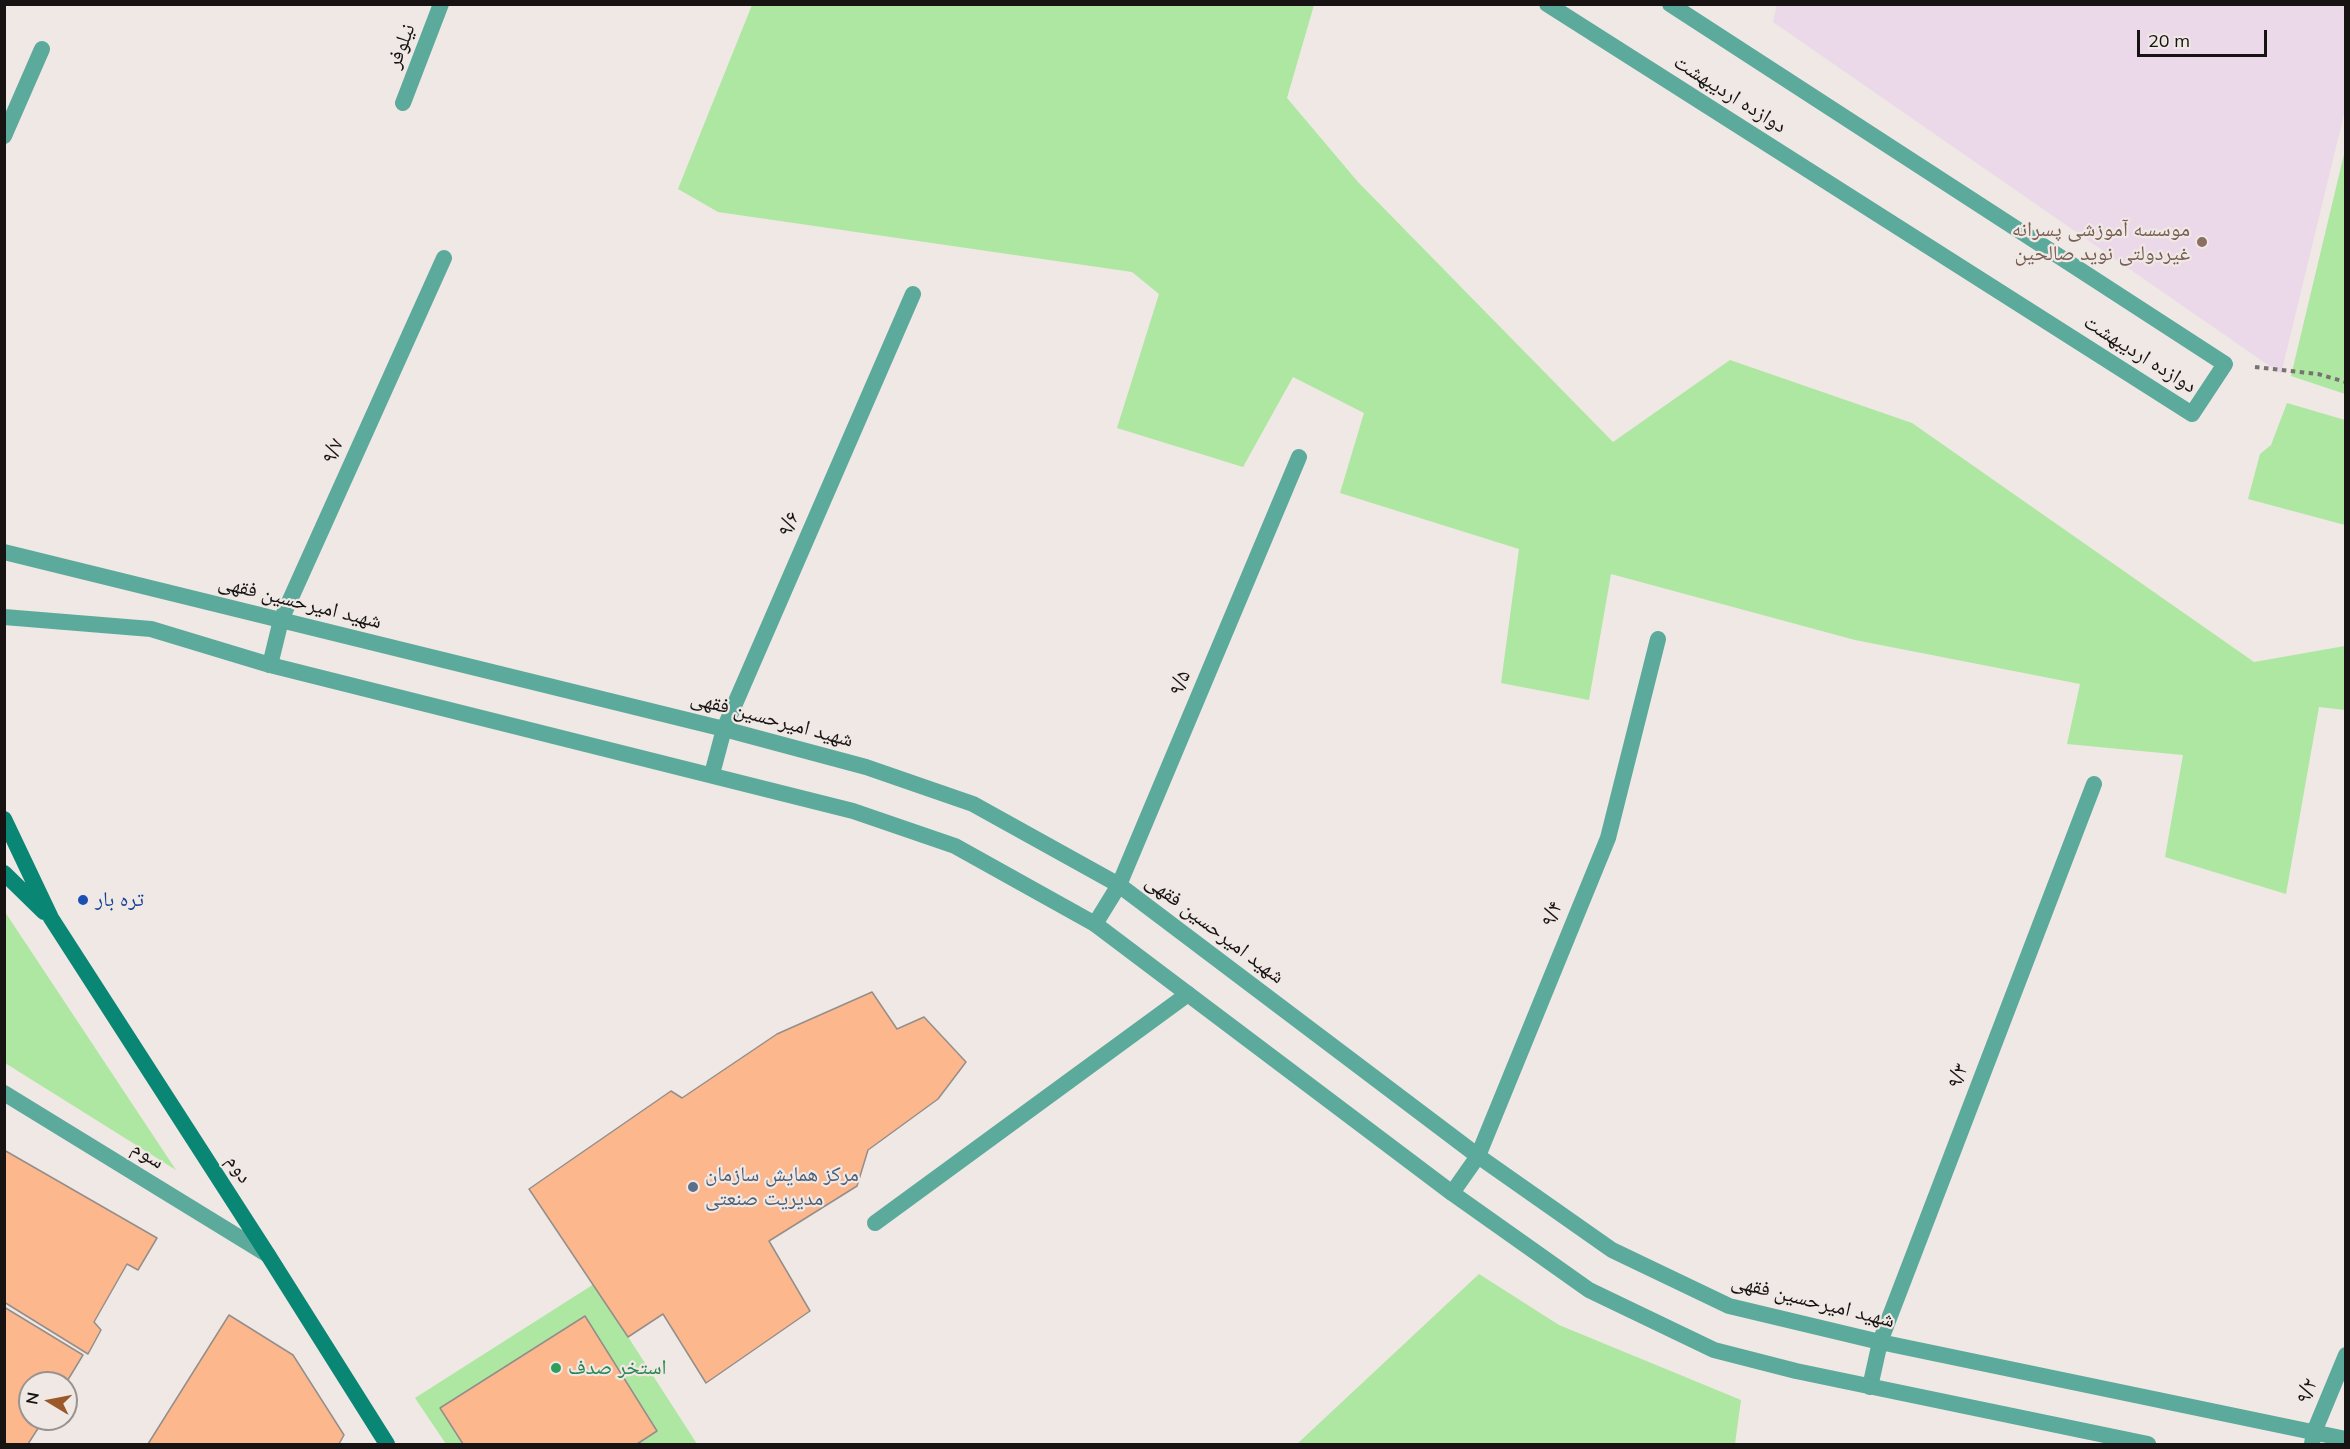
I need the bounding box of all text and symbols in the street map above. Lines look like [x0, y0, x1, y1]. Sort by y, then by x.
scale bar [2140, 18, 2270, 56]
street label: نیلوفر [381, 20, 421, 72]
text: 20 m [2148, 29, 2190, 52]
street label: دوازده اردیبهشت [1669, 49, 1791, 139]
place label: موسسه آموزشی پسرانه غیردولتی نوید صالحین [2012, 217, 2190, 267]
marker: موسسه آموزشی پسرانه غیردولتی نوید صالحین [2195, 235, 2209, 249]
street label: دوازده اردیبهشت [2079, 309, 2201, 399]
street label: ۹/۷ [316, 435, 350, 467]
street label: ۹/۶ [772, 508, 806, 540]
street label: شهید امیرحسین فقهی [216, 570, 384, 634]
street label: ۹/۵ [1164, 667, 1196, 699]
street label: شهید امیرحسین فقهی [688, 685, 856, 753]
street label: شهید امیرحسین فقهی [1141, 869, 1289, 989]
place label: تره بار [95, 887, 144, 913]
marker: تره بار [76, 893, 90, 907]
street label: ۹/۴ [1536, 898, 1568, 930]
street label: ۹/۳ [1942, 1060, 1974, 1092]
street label: سوم [127, 1135, 169, 1175]
street label: دوم [221, 1150, 257, 1188]
place label: مرکز همایش سازمان مدیریت صنعتی [705, 1162, 859, 1212]
marker: مرکز همایش سازمان مدیریت صنعتی [686, 1180, 700, 1194]
street label: شهید امیرحسین فقهی [1729, 1269, 1897, 1333]
place label: استخر صدف [568, 1355, 667, 1381]
marker: استخر صدف [549, 1361, 563, 1375]
north arrow [18, 1371, 78, 1431]
street label: ۹/۲ [2291, 1375, 2323, 1407]
text: N [21, 1391, 43, 1406]

